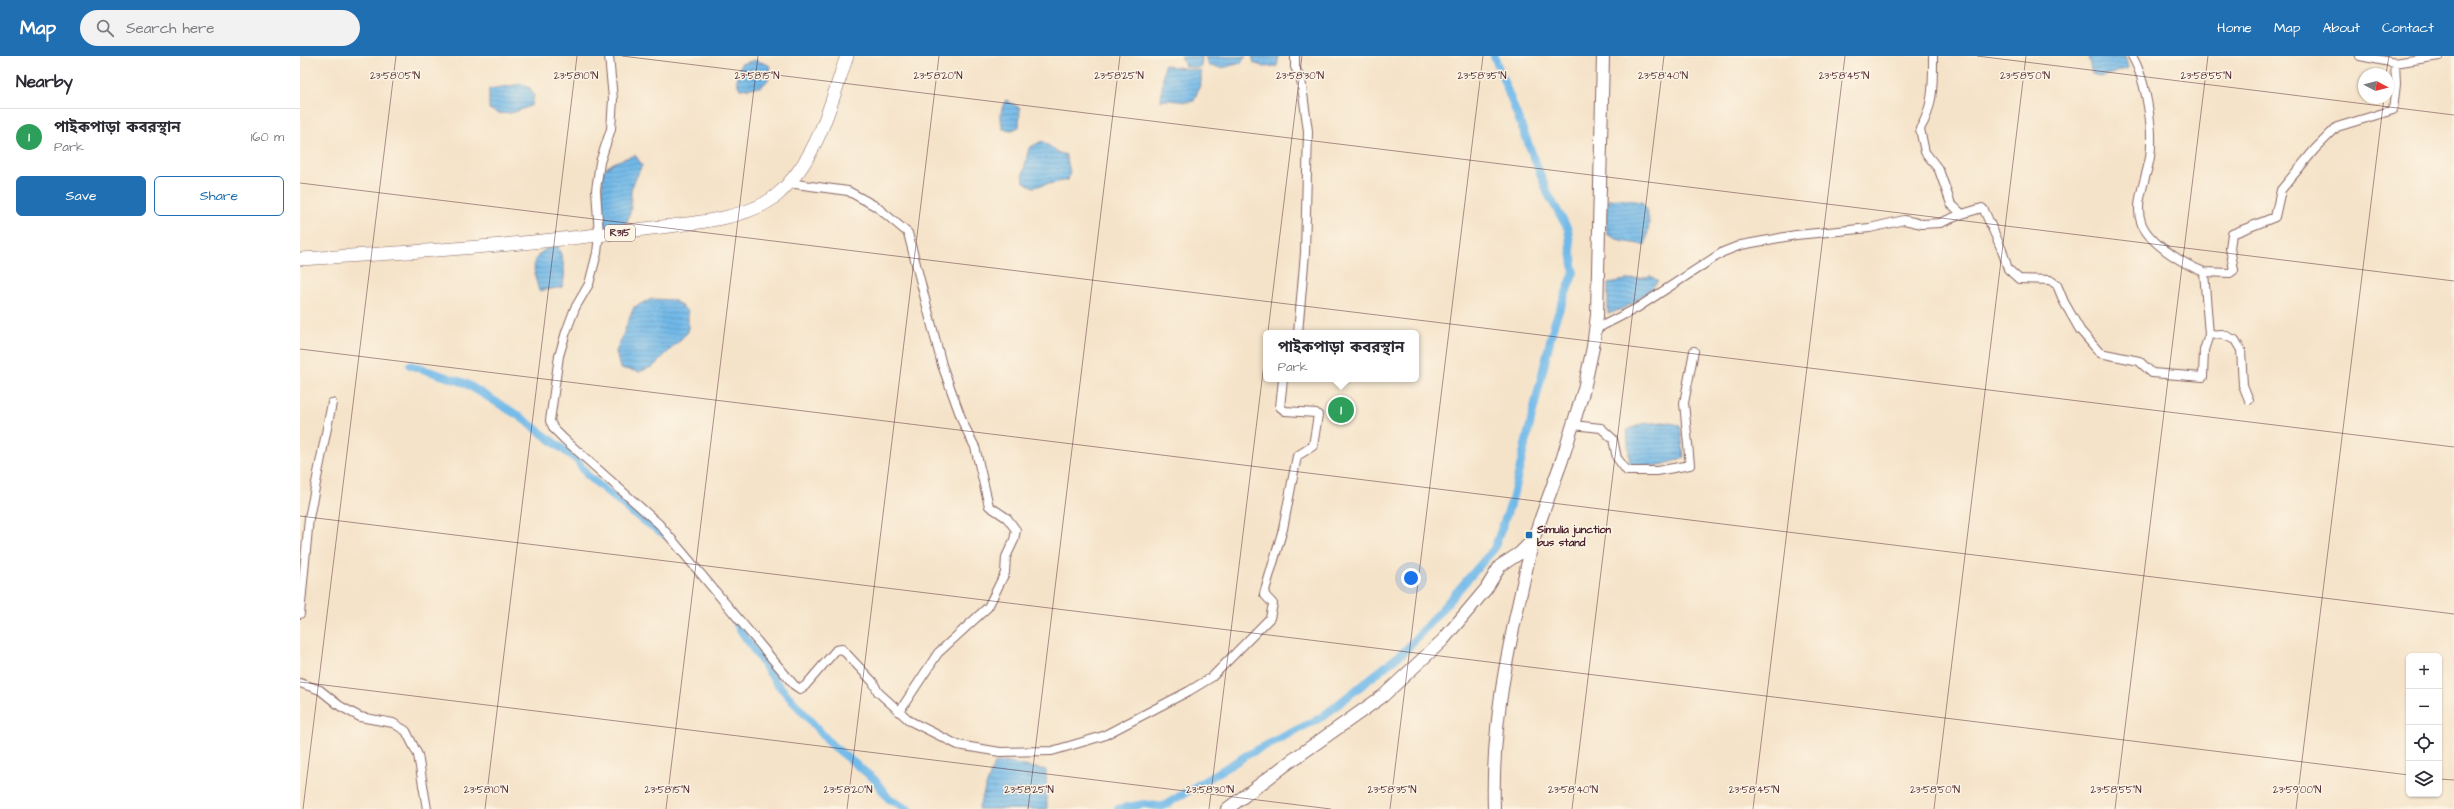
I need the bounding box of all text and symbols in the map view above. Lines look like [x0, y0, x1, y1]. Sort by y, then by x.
search box [80, 10, 360, 46]
text: Map [20, 15, 56, 42]
icon: search [94, 17, 116, 39]
text: Search here [126, 18, 215, 39]
text: Home [2217, 18, 2252, 38]
text: Map [2274, 18, 2300, 38]
text: About [2322, 18, 2360, 38]
text: Contact [2382, 18, 2434, 38]
north arrow [2358, 68, 2394, 104]
text: 23°58'05"N [370, 69, 420, 83]
text: 23°58'10"N [554, 69, 598, 83]
text: 23°58'15"N [734, 69, 780, 83]
text: 23°58'20"N [914, 69, 962, 83]
text: 23°58'25"N [1094, 69, 1144, 83]
text: 23°58'30"N [1276, 69, 1324, 83]
text: 23°58'35"N [1458, 69, 1507, 83]
text: 23°58'40"N [1638, 69, 1688, 83]
text: 23°58'45"N [1819, 69, 1869, 83]
text: 23°58'50"N [2000, 69, 2050, 83]
text: 23°58'55"N [2181, 69, 2232, 83]
text: Nearby [16, 70, 73, 94]
text: পাইকপাড়া কবরস্থান [54, 117, 181, 138]
text: 1 [28, 128, 30, 146]
text: 160 m [251, 128, 284, 146]
text: Park [54, 138, 84, 156]
button: Save [16, 176, 146, 216]
button: Share [154, 176, 284, 216]
road number: R315 [605, 225, 635, 241]
popup [1263, 330, 1419, 382]
text: পাইকপাড়া কবরস্থান [1278, 337, 1404, 358]
text: Park [1278, 358, 1308, 376]
pin: 1 [1328, 395, 1354, 425]
place label: Simulia junction bus stand [1536, 522, 1612, 550]
marker: Simulia junction bus stand [1524, 530, 1534, 540]
your location [1401, 568, 1421, 588]
map controls [2406, 653, 2442, 797]
button: + [2406, 653, 2442, 689]
button: − [2406, 689, 2442, 725]
button: locate [2406, 725, 2442, 761]
button: layers [2406, 761, 2442, 797]
text: 23°58'10"N [464, 783, 508, 797]
text: 23°58'15"N [644, 783, 690, 797]
text: 23°58'20"N [824, 783, 872, 797]
text: 23°58'25"N [1004, 783, 1054, 797]
text: 23°58'30"N [1186, 783, 1234, 797]
text: 23°58'35"N [1368, 783, 1417, 797]
text: 23°58'40"N [1548, 783, 1598, 797]
text: 23°58'45"N [1729, 783, 1779, 797]
text: 23°58'50"N [1910, 783, 1960, 797]
text: 23°58'55"N [2091, 783, 2142, 797]
text: 23°59'00"N [2273, 783, 2321, 797]

